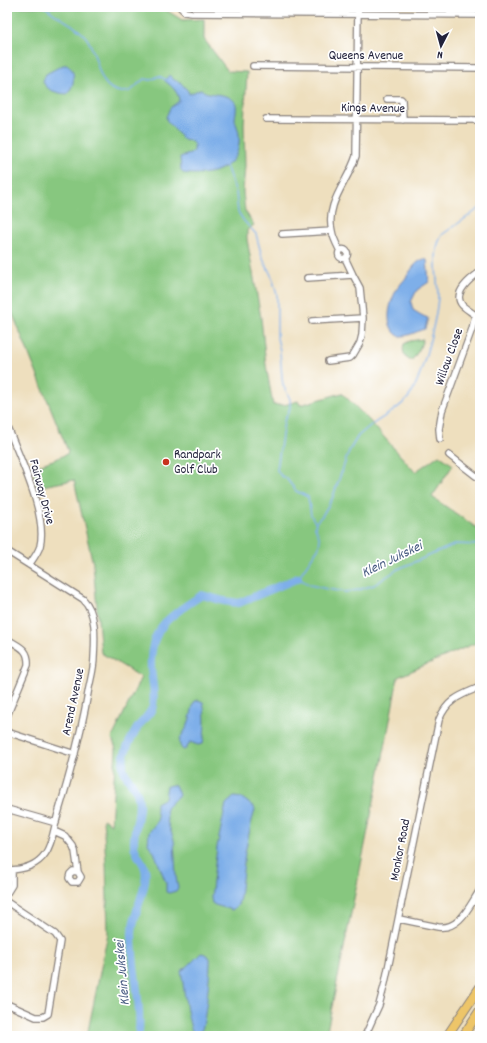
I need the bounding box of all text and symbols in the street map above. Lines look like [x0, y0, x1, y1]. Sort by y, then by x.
north arrow [421, 26, 461, 66]
text: N [436, 46, 444, 62]
street label: Queens Avenue [329, 47, 404, 66]
street label: Kings Avenue [341, 99, 405, 119]
street label: Willow Close [431, 325, 469, 388]
place label: Randpark Golf Club [174, 446, 221, 480]
street label: Fairway Drive [23, 457, 59, 527]
marker: Randpark Golf Club [161, 457, 171, 467]
water label: Klein Jukskei [358, 536, 428, 583]
street label: Arend Avenue [58, 666, 90, 737]
street label: Monkor Road [386, 817, 416, 883]
water label: Klein Jukskei [110, 937, 136, 1006]

